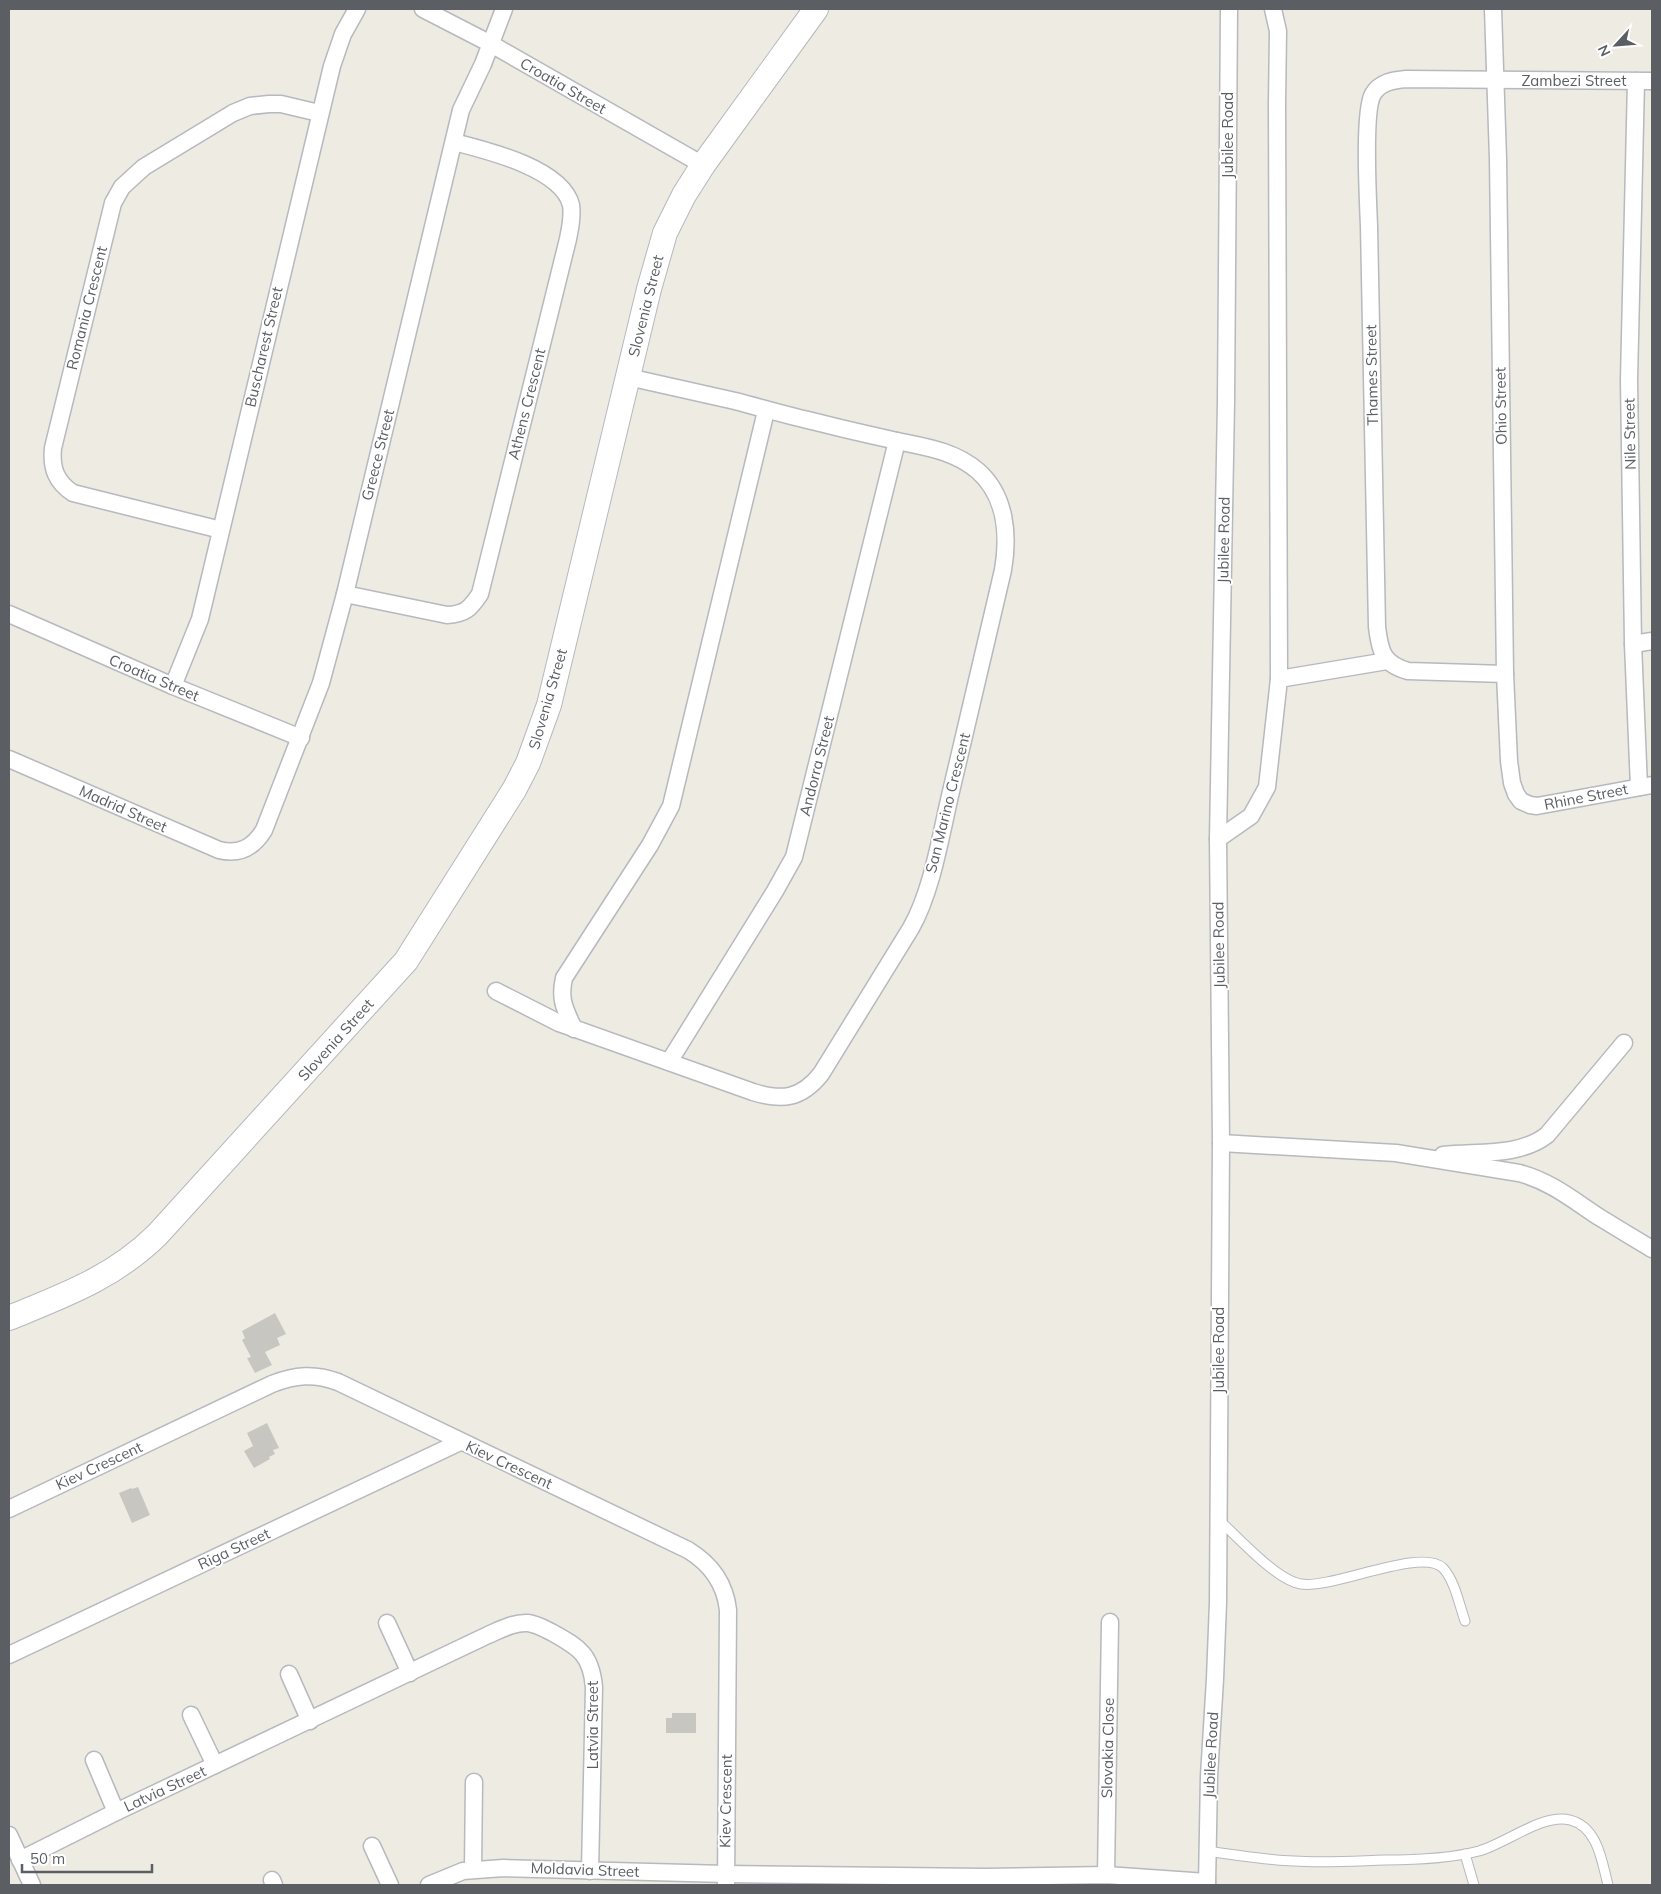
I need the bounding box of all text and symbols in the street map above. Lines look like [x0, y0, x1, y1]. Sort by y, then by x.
north arrow [1591, 20, 1641, 70]
text: N [1594, 42, 1615, 59]
street label: Croatia Street [517, 53, 610, 118]
street label: Zambezi Street [1522, 71, 1626, 90]
street label: Jubilee Road [1218, 92, 1237, 178]
street label: Romania Crescent [62, 244, 111, 372]
street label: Slovenia Street [624, 253, 667, 359]
street label: Buscharest Street [240, 285, 287, 409]
street label: Thames Street [1361, 324, 1382, 426]
street label: Athens Crescent [504, 346, 550, 461]
street label: Ohio Street [1490, 367, 1511, 445]
street label: Nile Street [1619, 398, 1640, 470]
street label: Greece Street [357, 407, 398, 503]
street label: Jubilee Road [1213, 496, 1234, 584]
street label: Slovenia Street [524, 646, 571, 752]
street label: Croatia Street [106, 650, 202, 705]
street label: Andorra Street [795, 714, 838, 818]
street label: San Marino Crescent [921, 731, 974, 875]
street label: Rhine Street [1542, 779, 1629, 814]
street label: Madrid Street [76, 781, 170, 836]
street label: Jubilee Road [1208, 901, 1229, 989]
street label: Slovenia Street [294, 995, 378, 1085]
street label: Jubilee Road [1209, 1307, 1228, 1393]
street label: Kiev Crescent [463, 1436, 556, 1493]
street label: Kiev Crescent [52, 1437, 145, 1494]
street label: Riga Street [195, 1524, 273, 1574]
street label: Latvia Street [583, 1681, 602, 1769]
street label: Slovakia Close [1097, 1698, 1118, 1798]
street label: Jubilee Road [1199, 1711, 1222, 1799]
street label: Kiev Crescent [715, 1754, 736, 1848]
street label: Latvia Street [121, 1761, 209, 1816]
scale bar [22, 1842, 152, 1874]
text: 50 m [30, 1849, 65, 1868]
street label: Moldavia Street [530, 1858, 640, 1881]

